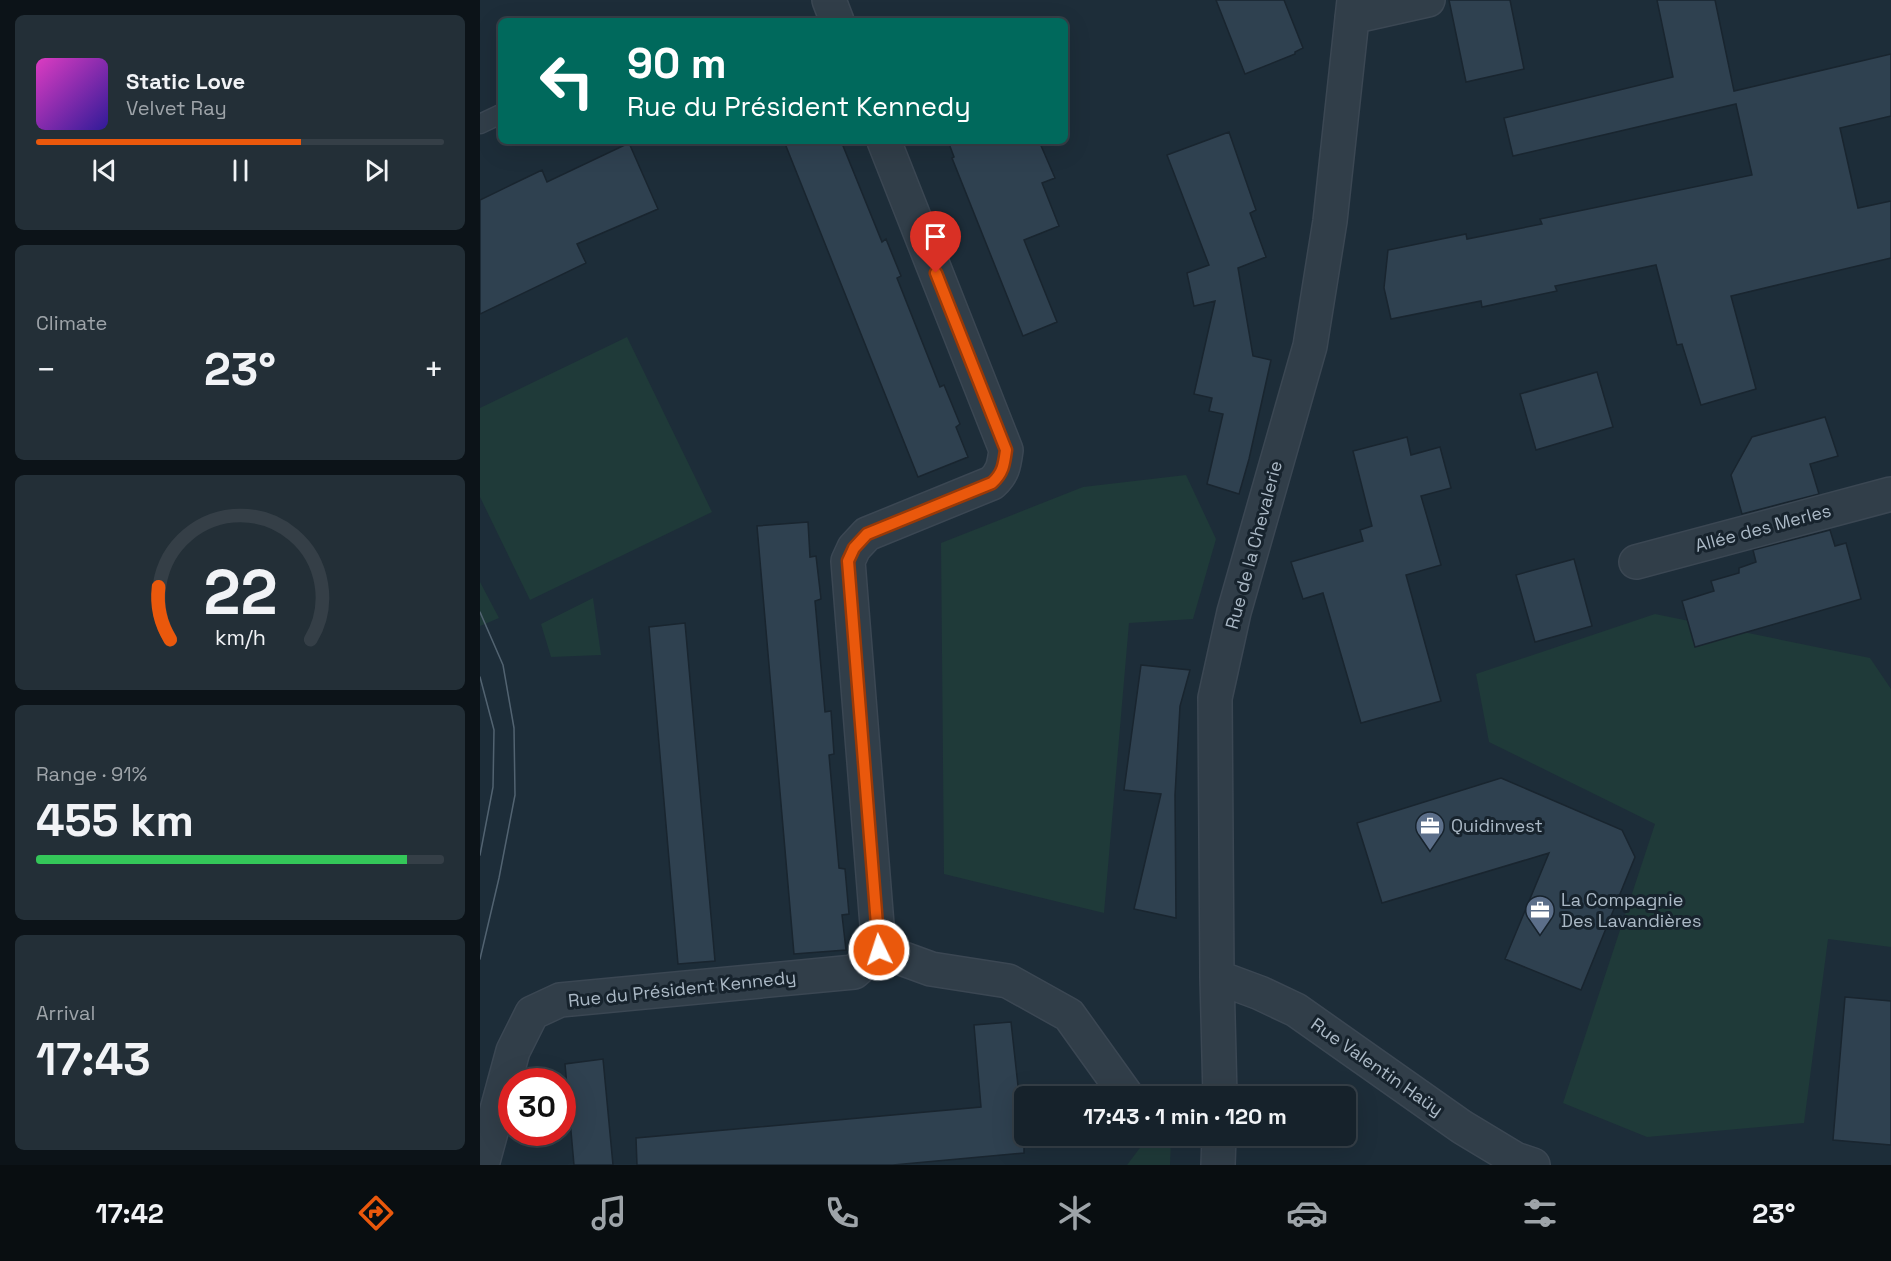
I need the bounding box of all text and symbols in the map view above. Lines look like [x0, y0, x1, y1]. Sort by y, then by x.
text: 90 m [627, 37, 727, 90]
icon: left [528, 42, 606, 120]
text: Static Love [126, 67, 245, 95]
text: Rue du Président Kennedy [627, 89, 971, 124]
text: Velvet Ray [126, 95, 227, 121]
icon: previous [88, 154, 121, 187]
icon: pause [224, 154, 257, 187]
icon: next [360, 154, 393, 187]
pin [910, 211, 961, 273]
icon: arrive [919, 220, 952, 253]
text: Climate [36, 310, 107, 336]
text: 23° [204, 341, 276, 398]
text: − [36, 349, 56, 391]
text: + [424, 349, 444, 391]
street label: Rue de la Chevalerie [1220, 458, 1287, 632]
street label: Allée des Merles [1692, 498, 1833, 557]
text: 22 [203, 553, 277, 632]
text: km/h [214, 624, 266, 651]
text: Range · 91% [36, 761, 147, 787]
text: 455 km [36, 792, 194, 849]
office icon: Quidinvest [1414, 810, 1446, 852]
place label: Quidinvest [1451, 814, 1543, 837]
place label: La Compagnie Des Lavandières [1561, 888, 1701, 932]
office icon: La Compagnie Des Lavandières [1524, 894, 1556, 936]
position arrow [847, 918, 911, 982]
street label: Rue du Président Kennedy [567, 965, 797, 1012]
text: Arrival [36, 1000, 95, 1026]
street label: Rue Valentin Haüy [1307, 1012, 1448, 1121]
text: 17:43 [36, 1031, 151, 1088]
speed limit sign: 30 [498, 1068, 576, 1146]
text: 17:43 · 1 min · 120 m [1083, 1102, 1287, 1130]
icon: directions [355, 1192, 397, 1234]
icon: music [588, 1192, 630, 1234]
icon: phone [821, 1192, 863, 1234]
icon: climate [1054, 1192, 1096, 1234]
icon: car [1286, 1192, 1328, 1234]
icon: filters [1519, 1192, 1561, 1234]
text: 17:42 [95, 1196, 164, 1231]
text: 23° [1752, 1196, 1795, 1231]

